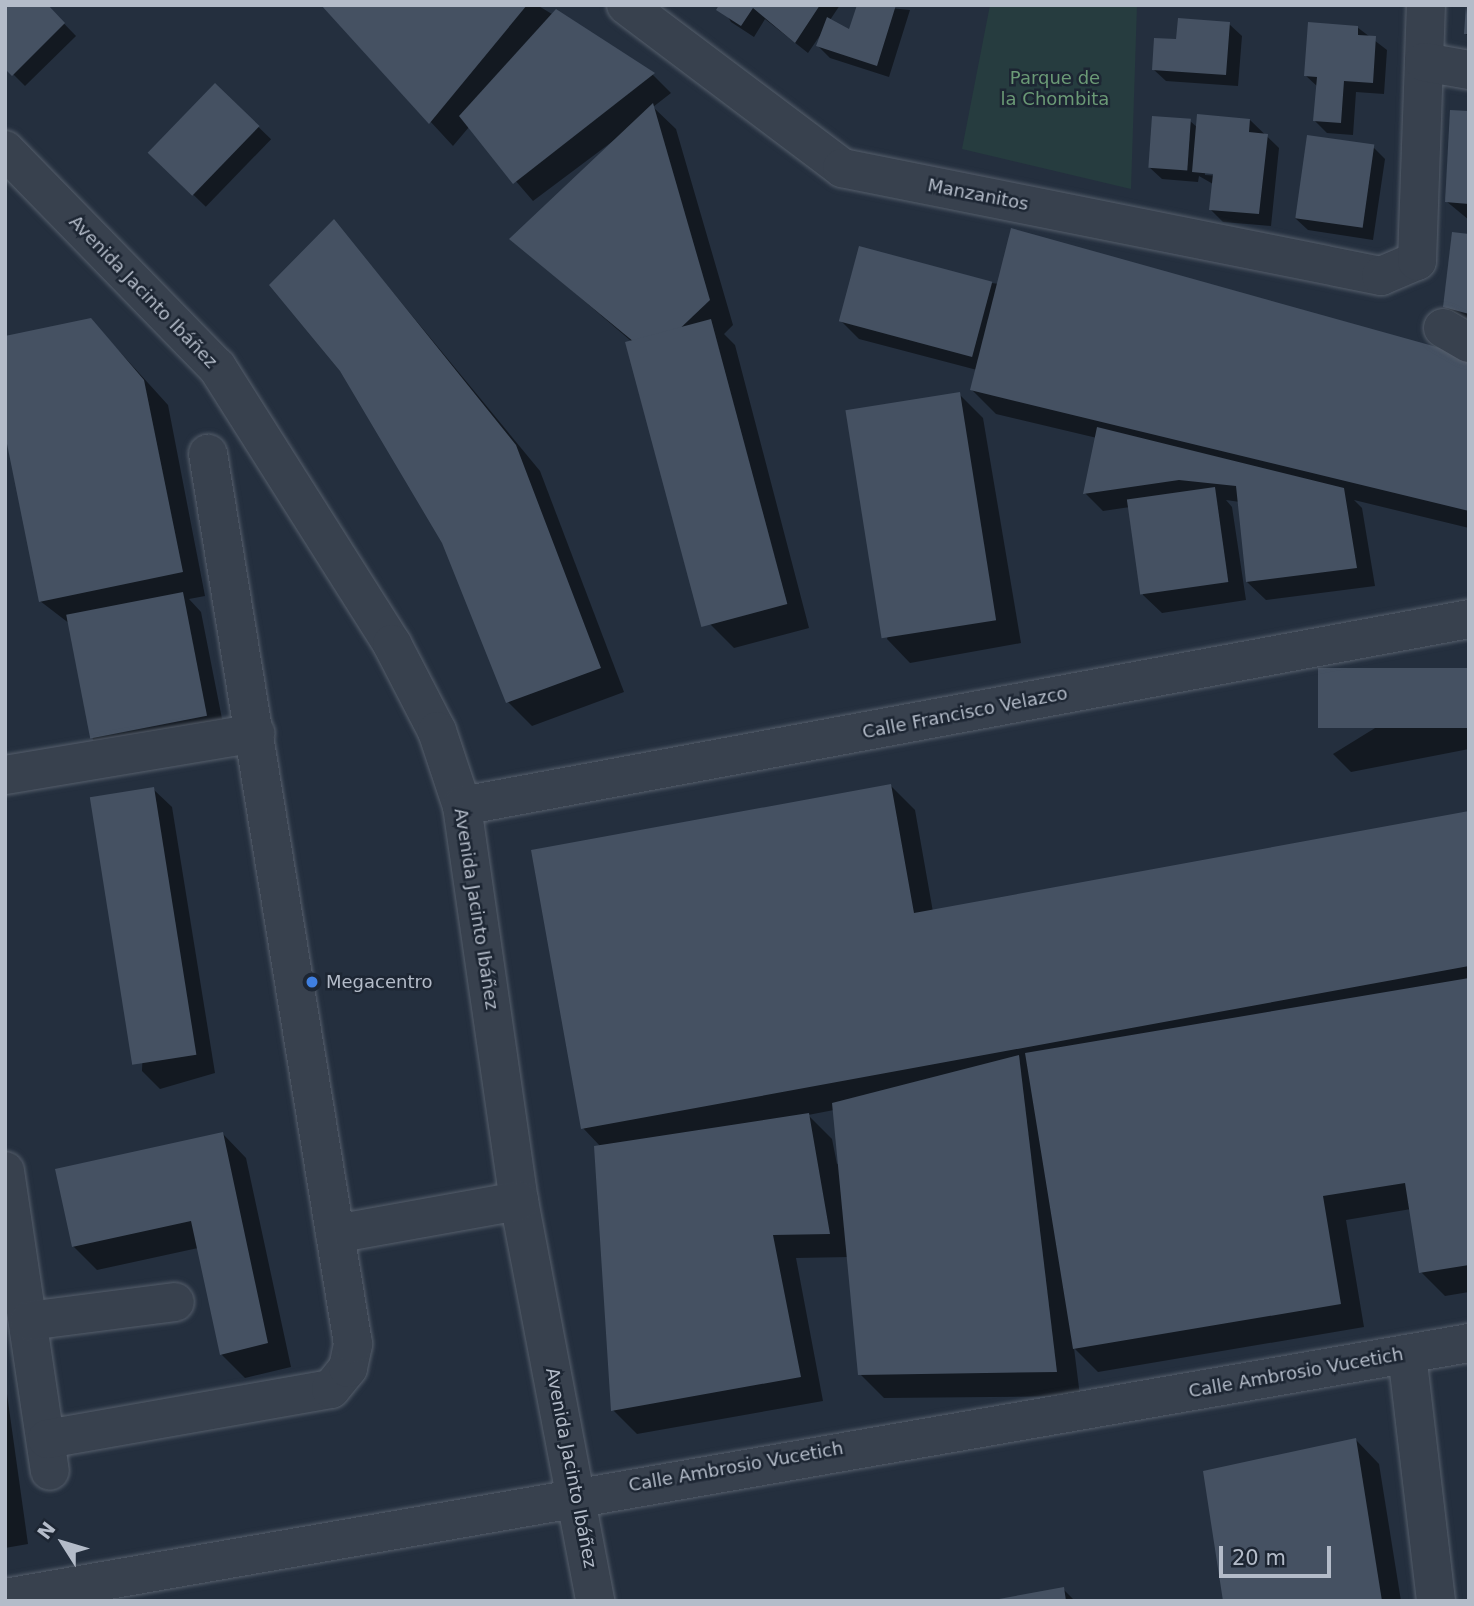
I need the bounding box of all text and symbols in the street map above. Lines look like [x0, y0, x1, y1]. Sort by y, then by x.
park label: Parque de la Chombita [1001, 68, 1109, 110]
street label: Manzanitos [926, 175, 1030, 215]
street label: Avenida Jacinto Ibáñez [64, 211, 222, 373]
street label: Calle Francisco Velazco [861, 683, 1069, 743]
street label: Avenida Jacinto Ibáñez [449, 807, 503, 1011]
place label: Megacentro [326, 971, 433, 993]
marker: Megacentro [304, 974, 320, 990]
street label: Calle Ambrosio Vucetich [1187, 1343, 1405, 1403]
street label: Avenida Jacinto Ibáñez [541, 1366, 601, 1570]
street label: Calle Ambrosio Vucetich [627, 1437, 845, 1497]
north arrow [28, 1508, 98, 1578]
text: N [33, 1517, 60, 1543]
scale bar [1222, 1532, 1334, 1576]
text: 20 m [1232, 1546, 1286, 1570]

